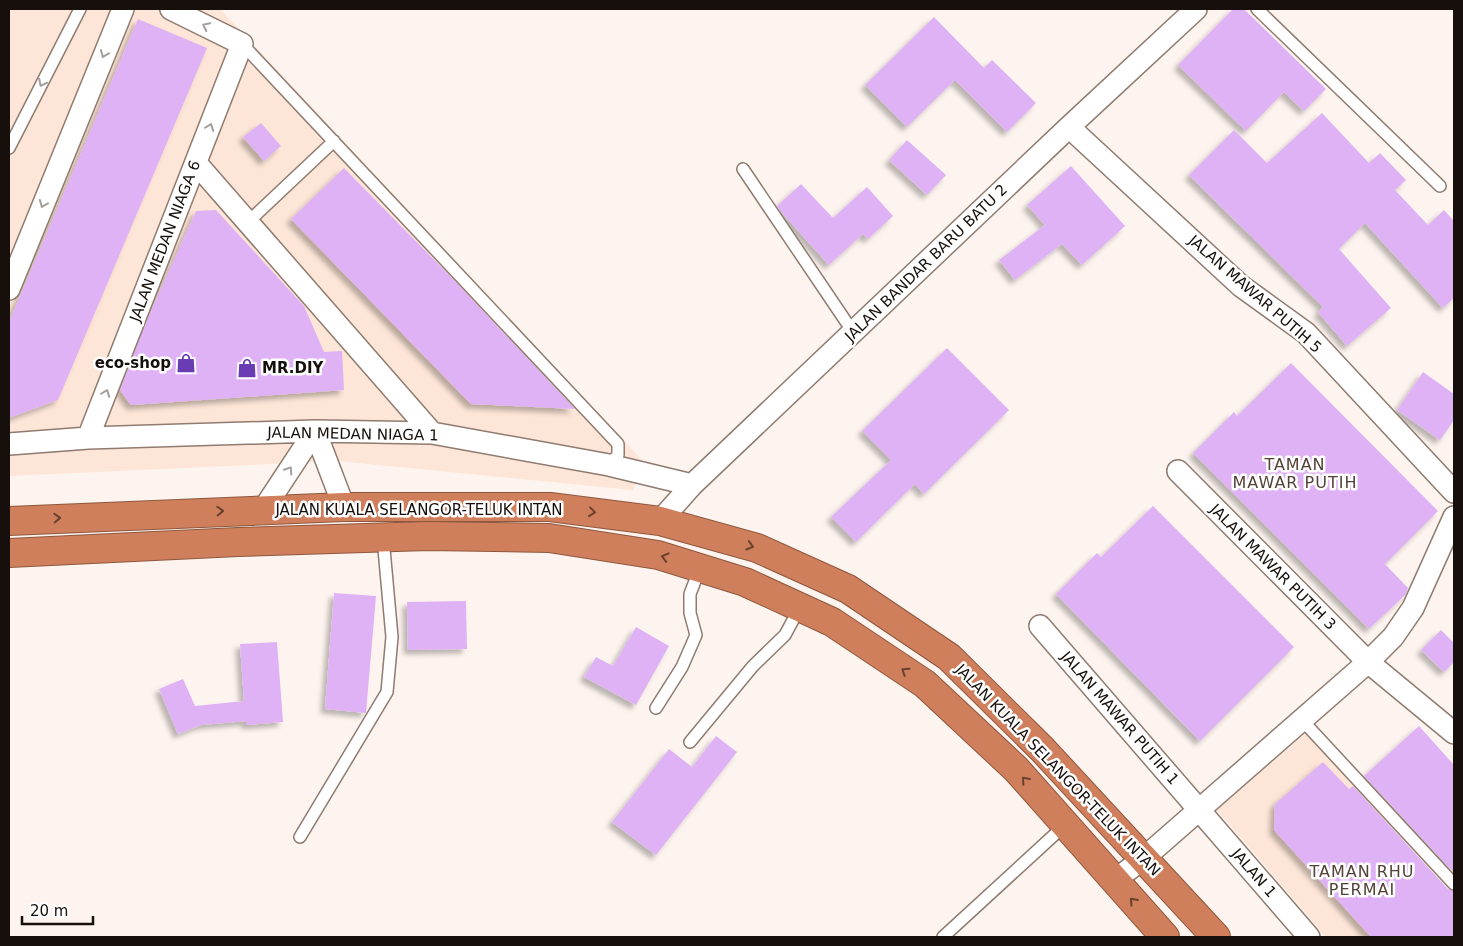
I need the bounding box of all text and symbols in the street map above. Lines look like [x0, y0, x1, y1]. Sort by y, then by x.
one-way arrow [202, 22, 211, 32]
one-way arrow [100, 49, 111, 58]
one-way arrow [38, 78, 48, 87]
one-way arrow [204, 123, 214, 132]
street label: JALAN MEDAN NIAGA 6 [126, 158, 204, 325]
street label: JALAN BANDAR BARU BATU 2 [840, 181, 1011, 346]
one-way arrow [39, 200, 49, 208]
street label: JALAN MAWAR PUTIH 5 [1184, 231, 1325, 357]
shop icon: eco-shop [175, 352, 197, 374]
place label: eco-shop [95, 354, 171, 372]
shop icon: MR.DIY [236, 357, 258, 379]
place label: MR.DIY [262, 359, 324, 377]
one-way arrow [100, 389, 110, 397]
street label: JALAN MEDAN NIAGA 1 [266, 423, 439, 444]
district label: TAMAN MAWAR PUTIH [1233, 455, 1357, 492]
one-way arrow [283, 467, 292, 476]
street label: JALAN MAWAR PUTIH 3 [1206, 500, 1340, 634]
street label: JALAN KUALA SELANGOR-TELUK INTAN [274, 501, 563, 519]
one-way arrow [216, 506, 224, 517]
one-way arrow [588, 507, 596, 517]
one-way arrow [54, 513, 62, 524]
one-way arrow [746, 541, 754, 551]
one-way arrow [660, 552, 669, 563]
street label: JALAN MAWAR PUTIH 1 [1057, 647, 1183, 788]
street label: JALAN KUALA SELANGOR-TELUK INTAN [951, 660, 1164, 880]
one-way arrow [901, 668, 910, 677]
one-way arrow [1022, 776, 1031, 785]
street label: JALAN 1 [1227, 844, 1280, 901]
district label: TAMAN RHU PERMAI [1308, 862, 1415, 899]
scale bar [22, 894, 94, 926]
one-way arrow [1130, 897, 1139, 906]
text: 20 m [30, 902, 68, 920]

